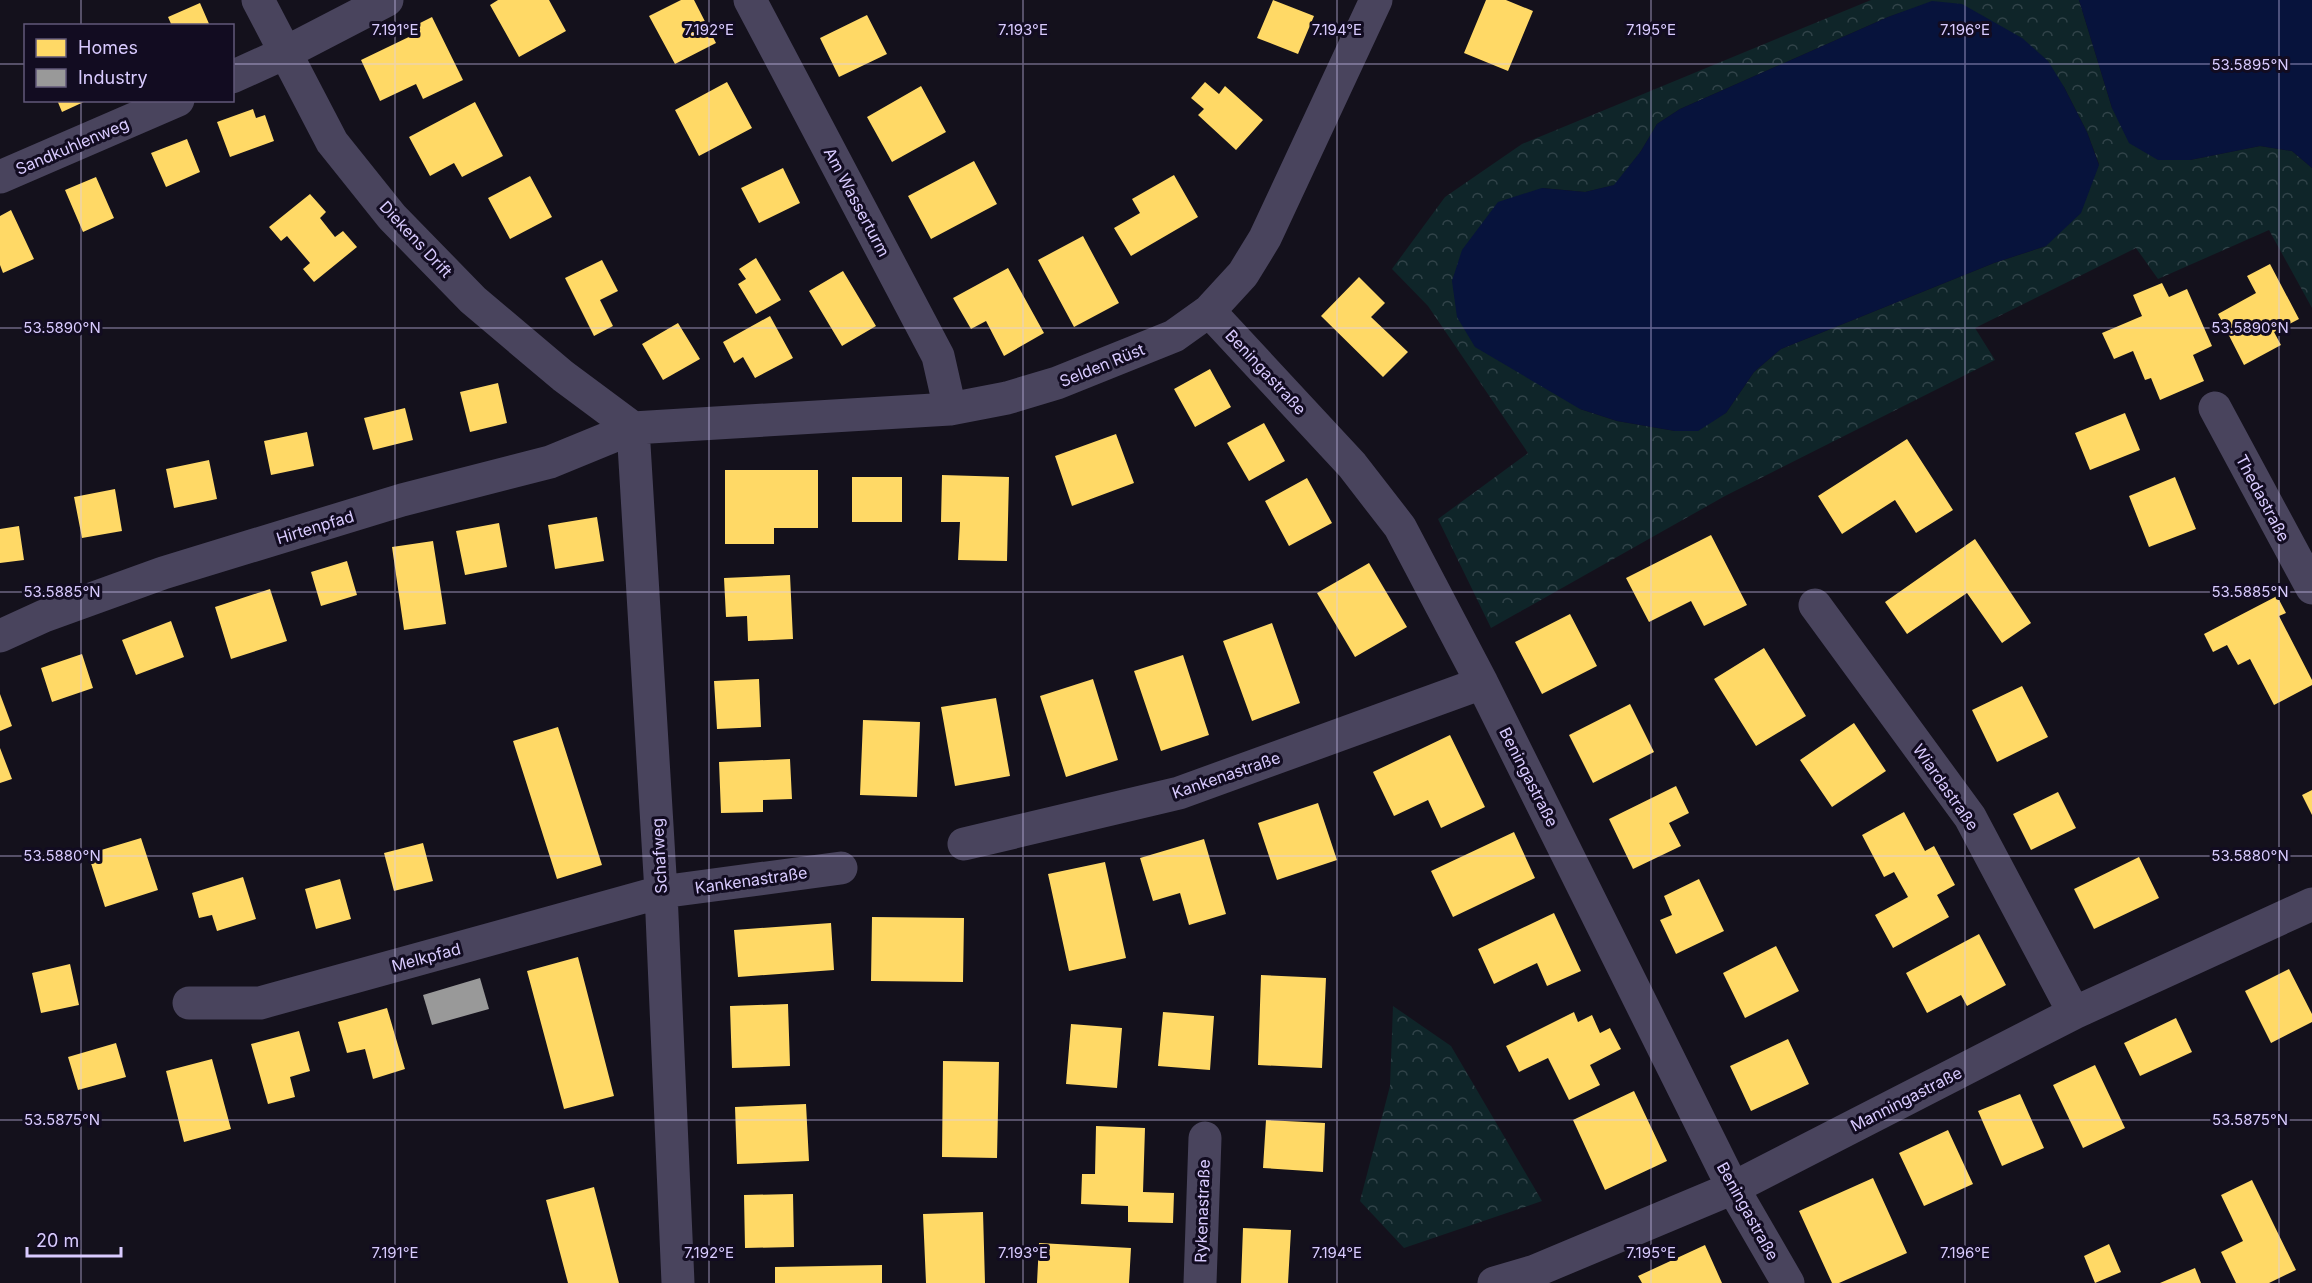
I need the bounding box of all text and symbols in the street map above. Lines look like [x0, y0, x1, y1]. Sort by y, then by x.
text: 7.191°E [372, 20, 419, 39]
text: 7.192°E [684, 20, 734, 39]
text: 7.193°E [998, 20, 1048, 39]
text: 7.194°E [1312, 20, 1362, 39]
text: 7.195°E [1626, 20, 1676, 39]
text: 7.196°E [1940, 20, 1990, 39]
legend [24, 24, 234, 102]
text: Homes [78, 37, 138, 58]
text: 53.5895°N [2211, 55, 2289, 74]
text: Industry [78, 67, 148, 88]
street label: Sandkuhlenweg [12, 113, 132, 179]
street label: Am Wasserturm [820, 144, 894, 260]
street label: Diekens Drift [376, 197, 456, 281]
text: 53.5890°N [23, 318, 101, 337]
text: 53.5890°N [2211, 318, 2289, 337]
street label: Beningastraße [1221, 325, 1311, 419]
street label: Selden Rüst [1057, 339, 1147, 391]
street label: Thedastraße [2232, 451, 2294, 545]
street label: Hirtenpfad [274, 506, 356, 548]
text: 53.5885°N [23, 582, 101, 601]
text: 53.5885°N [2211, 582, 2289, 601]
street label: Beningastraße [1495, 724, 1563, 830]
street label: Wiardastraße [1909, 740, 1983, 834]
street label: Kankenastraße [1169, 747, 1283, 803]
street label: Schafweg [647, 818, 671, 894]
text: 53.5880°N [23, 846, 101, 865]
text: 53.5880°N [2211, 846, 2289, 865]
street label: Kankenastraße [694, 862, 808, 898]
street label: Melkpfad [389, 938, 463, 976]
street label: Manningastraße [1847, 1062, 1965, 1136]
text: 53.5875°N [24, 1110, 100, 1129]
text: 53.5875°N [2212, 1110, 2288, 1129]
street label: Beningastraße [1713, 1158, 1783, 1264]
street label: Rykenastraße [1190, 1159, 1214, 1263]
scale bar [27, 1220, 122, 1258]
text: 20 m [36, 1230, 79, 1251]
text: 7.191°E [372, 1243, 419, 1262]
text: 7.192°E [684, 1243, 734, 1262]
text: 7.193°E [998, 1243, 1048, 1262]
text: 7.194°E [1312, 1243, 1362, 1262]
text: 7.195°E [1626, 1243, 1676, 1262]
text: 7.196°E [1940, 1243, 1990, 1262]

